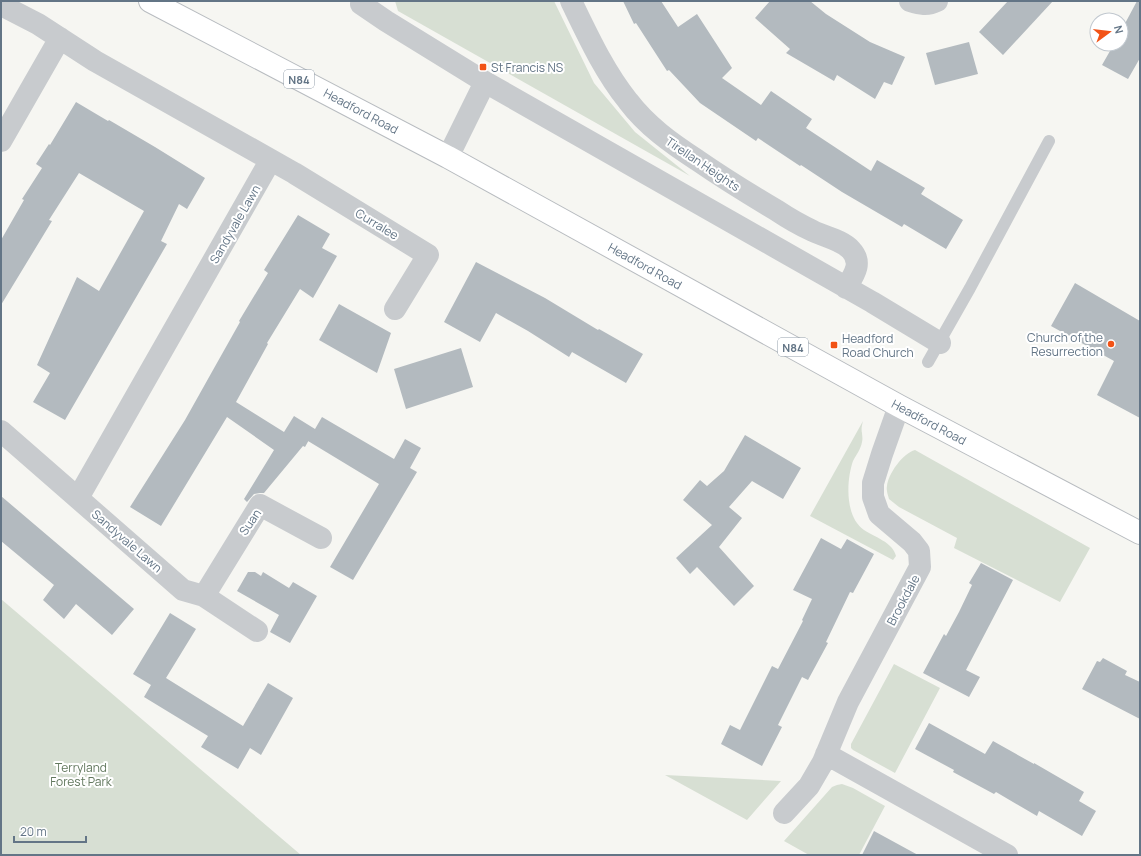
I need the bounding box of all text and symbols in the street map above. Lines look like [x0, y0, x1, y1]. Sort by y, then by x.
north arrow [1089, 12, 1129, 52]
text: N [1111, 24, 1127, 35]
place label: St Francis NS [491, 59, 563, 76]
marker: St Francis NS [478, 62, 488, 72]
road number: N84 [284, 70, 314, 88]
street label: Headford Road [321, 84, 401, 138]
street label: Tirellan Heights [662, 133, 744, 195]
street label: Sandyvale Lawn [206, 182, 264, 266]
street label: Curralee [352, 204, 402, 244]
street label: Headford Road [605, 239, 685, 293]
place label: Church of the Resurrection [1027, 329, 1103, 360]
place label: Headford Road Church [842, 330, 914, 361]
road number: N84 [778, 338, 808, 356]
marker: Church of the Resurrection [1106, 339, 1116, 349]
marker: Headford Road Church [829, 340, 839, 350]
street label: Headford Road [889, 395, 969, 449]
street label: Sandyvale Lawn [88, 506, 166, 576]
street label: Suan [235, 506, 265, 538]
street label: Brookdale [883, 572, 923, 628]
park label: Terryland Forest Park [50, 759, 113, 790]
scale bar [14, 818, 86, 844]
text: 20 m [20, 823, 47, 840]

